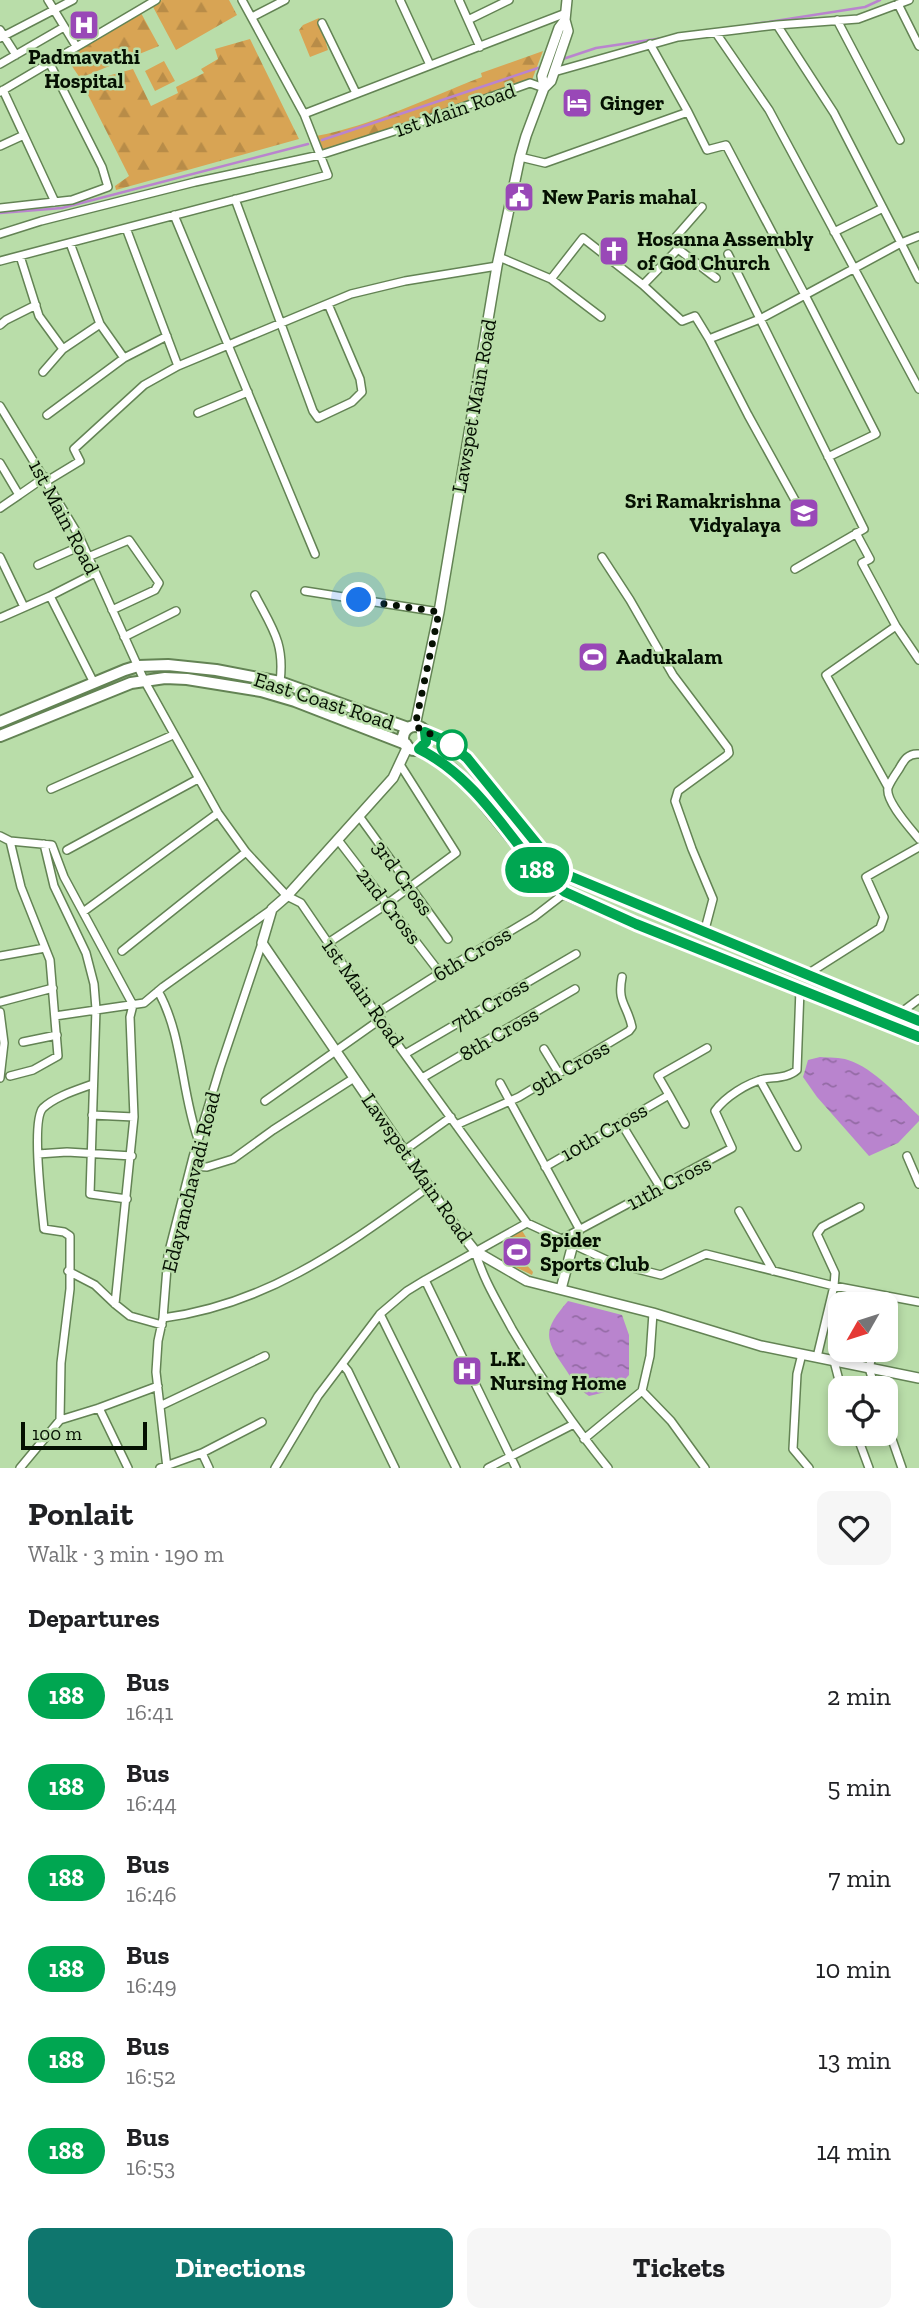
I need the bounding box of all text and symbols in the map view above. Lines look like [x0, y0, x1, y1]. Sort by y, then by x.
hospital icon: Padmavathi Hospital [67, 8, 101, 42]
place label: Padmavathi Hospital [28, 44, 140, 93]
street label: 1st Main Road [391, 77, 519, 142]
hotel icon: Ginger [560, 86, 594, 120]
place label: Ginger [600, 90, 664, 115]
public building icon: New Paris mahal [502, 180, 536, 214]
place label: New Paris mahal [542, 184, 697, 209]
place label: Hosanna Assembly of God Church [637, 226, 813, 275]
church icon: Hosanna Assembly of God Church [597, 234, 631, 268]
street label: Lawspet Main Road [446, 316, 501, 495]
street label: 1st Main Road [24, 455, 105, 579]
place label: Sri Ramakrishna Vidyalaya [625, 488, 781, 537]
school or university icon: Sri Ramakrishna Vidyalaya [787, 496, 821, 530]
your location [341, 582, 376, 617]
sports icon: Aadukalam [576, 640, 610, 674]
place label: Aadukalam [616, 644, 723, 669]
street label: East Coast Road [251, 666, 398, 735]
unlabelled marker [437, 730, 467, 760]
street label: 3rd Cross [368, 835, 439, 920]
line badge: 188 [497, 847, 577, 893]
text: 188 [519, 855, 555, 884]
street label: 2nd Cross [352, 862, 427, 949]
street label: 6th Cross [428, 920, 515, 987]
street label: 1st Main Road [317, 934, 410, 1052]
street label: 7th Cross [446, 971, 533, 1036]
street label: 8th Cross [455, 1001, 543, 1066]
street label: 9th Cross [526, 1034, 614, 1099]
street label: Edayanchavadi Road [156, 1088, 225, 1275]
street label: Lawspet Main Road [357, 1088, 479, 1248]
street label: 10th Cross [556, 1097, 652, 1166]
street label: 11th Cross [622, 1150, 715, 1215]
place label: Spider Sports Club [540, 1227, 650, 1276]
sports icon: Spider Sports Club [500, 1235, 534, 1269]
north arrow [828, 1292, 898, 1362]
map controls [828, 1292, 898, 1446]
place label: L.K. Nursing Home [490, 1346, 626, 1395]
hospital icon: L.K. Nursing Home [450, 1354, 484, 1388]
button: locate [828, 1376, 898, 1446]
scale bar [21, 1419, 147, 1451]
text: 100 m [32, 1422, 82, 1445]
button: heart [817, 1491, 891, 1565]
text: Ponlait [28, 1494, 133, 1533]
text: Walk · 3 min · 190 m [28, 1540, 224, 1568]
text: Departures [28, 1602, 160, 1634]
text: Bus [126, 1666, 169, 1698]
text: 2 min [827, 1680, 891, 1712]
text: 188 [49, 1681, 84, 1710]
text: 16:41 [126, 1698, 173, 1726]
text: Bus [126, 1757, 169, 1789]
text: 5 min [827, 1771, 891, 1803]
text: 188 [49, 1772, 84, 1801]
text: 16:44 [126, 1789, 177, 1817]
text: Bus [126, 1848, 169, 1880]
text: 7 min [828, 1862, 891, 1894]
text: 188 [49, 1863, 84, 1892]
text: 16:46 [126, 1880, 177, 1908]
text: Bus [126, 1939, 169, 1971]
text: 10 min [815, 1953, 891, 1985]
text: 188 [49, 1954, 84, 1983]
text: 16:49 [126, 1971, 177, 1999]
text: Bus [126, 2030, 169, 2062]
text: 13 min [818, 2044, 891, 2076]
text: 188 [49, 2045, 84, 2074]
text: 16:52 [126, 2062, 176, 2090]
text: Bus [126, 2121, 169, 2153]
text: 14 min [816, 2135, 891, 2167]
text: 188 [49, 2136, 84, 2165]
text: 16:53 [126, 2153, 175, 2181]
button: Directions [28, 2228, 453, 2308]
button: Tickets [467, 2228, 891, 2308]

